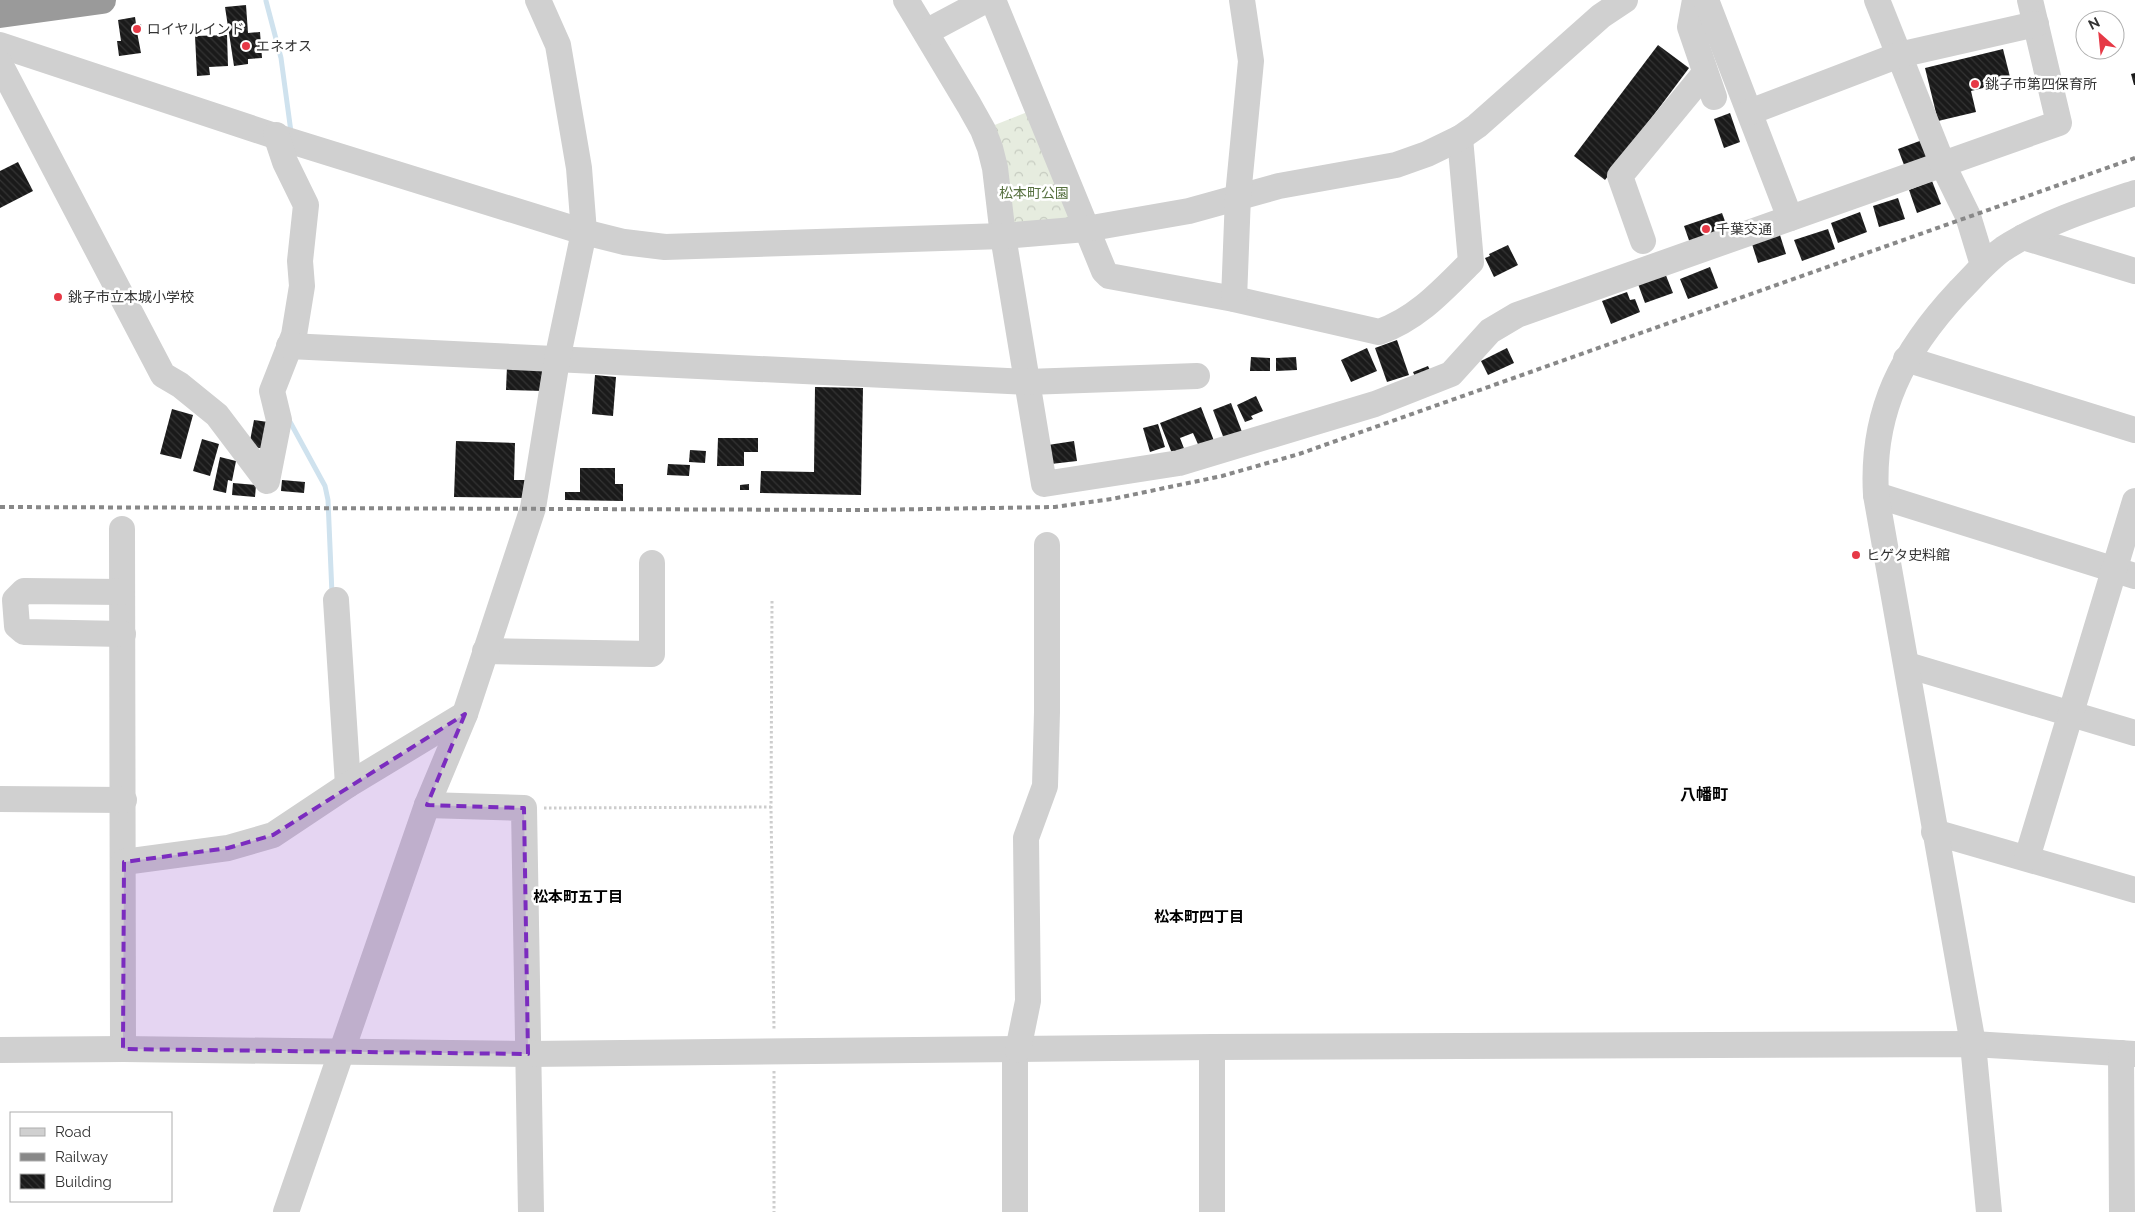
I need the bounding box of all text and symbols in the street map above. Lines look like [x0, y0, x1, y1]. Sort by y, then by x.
north arrow [2075, 10, 2125, 60]
text: N [2086, 14, 2102, 33]
place label: ロイヤルインド [147, 21, 245, 37]
marker: ロイヤルインド [131, 23, 143, 35]
place label: エネオス [256, 38, 312, 54]
marker: エネオス [240, 40, 252, 52]
place label: 銚子市第四保育所 [1985, 76, 2097, 92]
marker: 銚子市第四保育所 [1969, 78, 1981, 90]
park label: 松本町公園 [999, 185, 1069, 201]
place label: 千葉交通 [1716, 221, 1772, 237]
marker: 千葉交通 [1700, 223, 1712, 235]
place label: 銚子市立本城小学校 [68, 289, 194, 305]
marker: 銚子市立本城小学校 [52, 291, 64, 303]
place label: ヒゲタ史料館 [1866, 547, 1950, 563]
marker: ヒゲタ史料館 [1850, 549, 1862, 561]
district label: 八幡町 [1680, 785, 1728, 804]
district label: 松本町五丁目 [533, 888, 623, 906]
district label: 松本町四丁目 [1154, 908, 1244, 926]
legend [10, 1112, 172, 1202]
text: Road [55, 1123, 91, 1141]
text: Railway [55, 1148, 108, 1166]
text: Building [55, 1173, 112, 1191]

